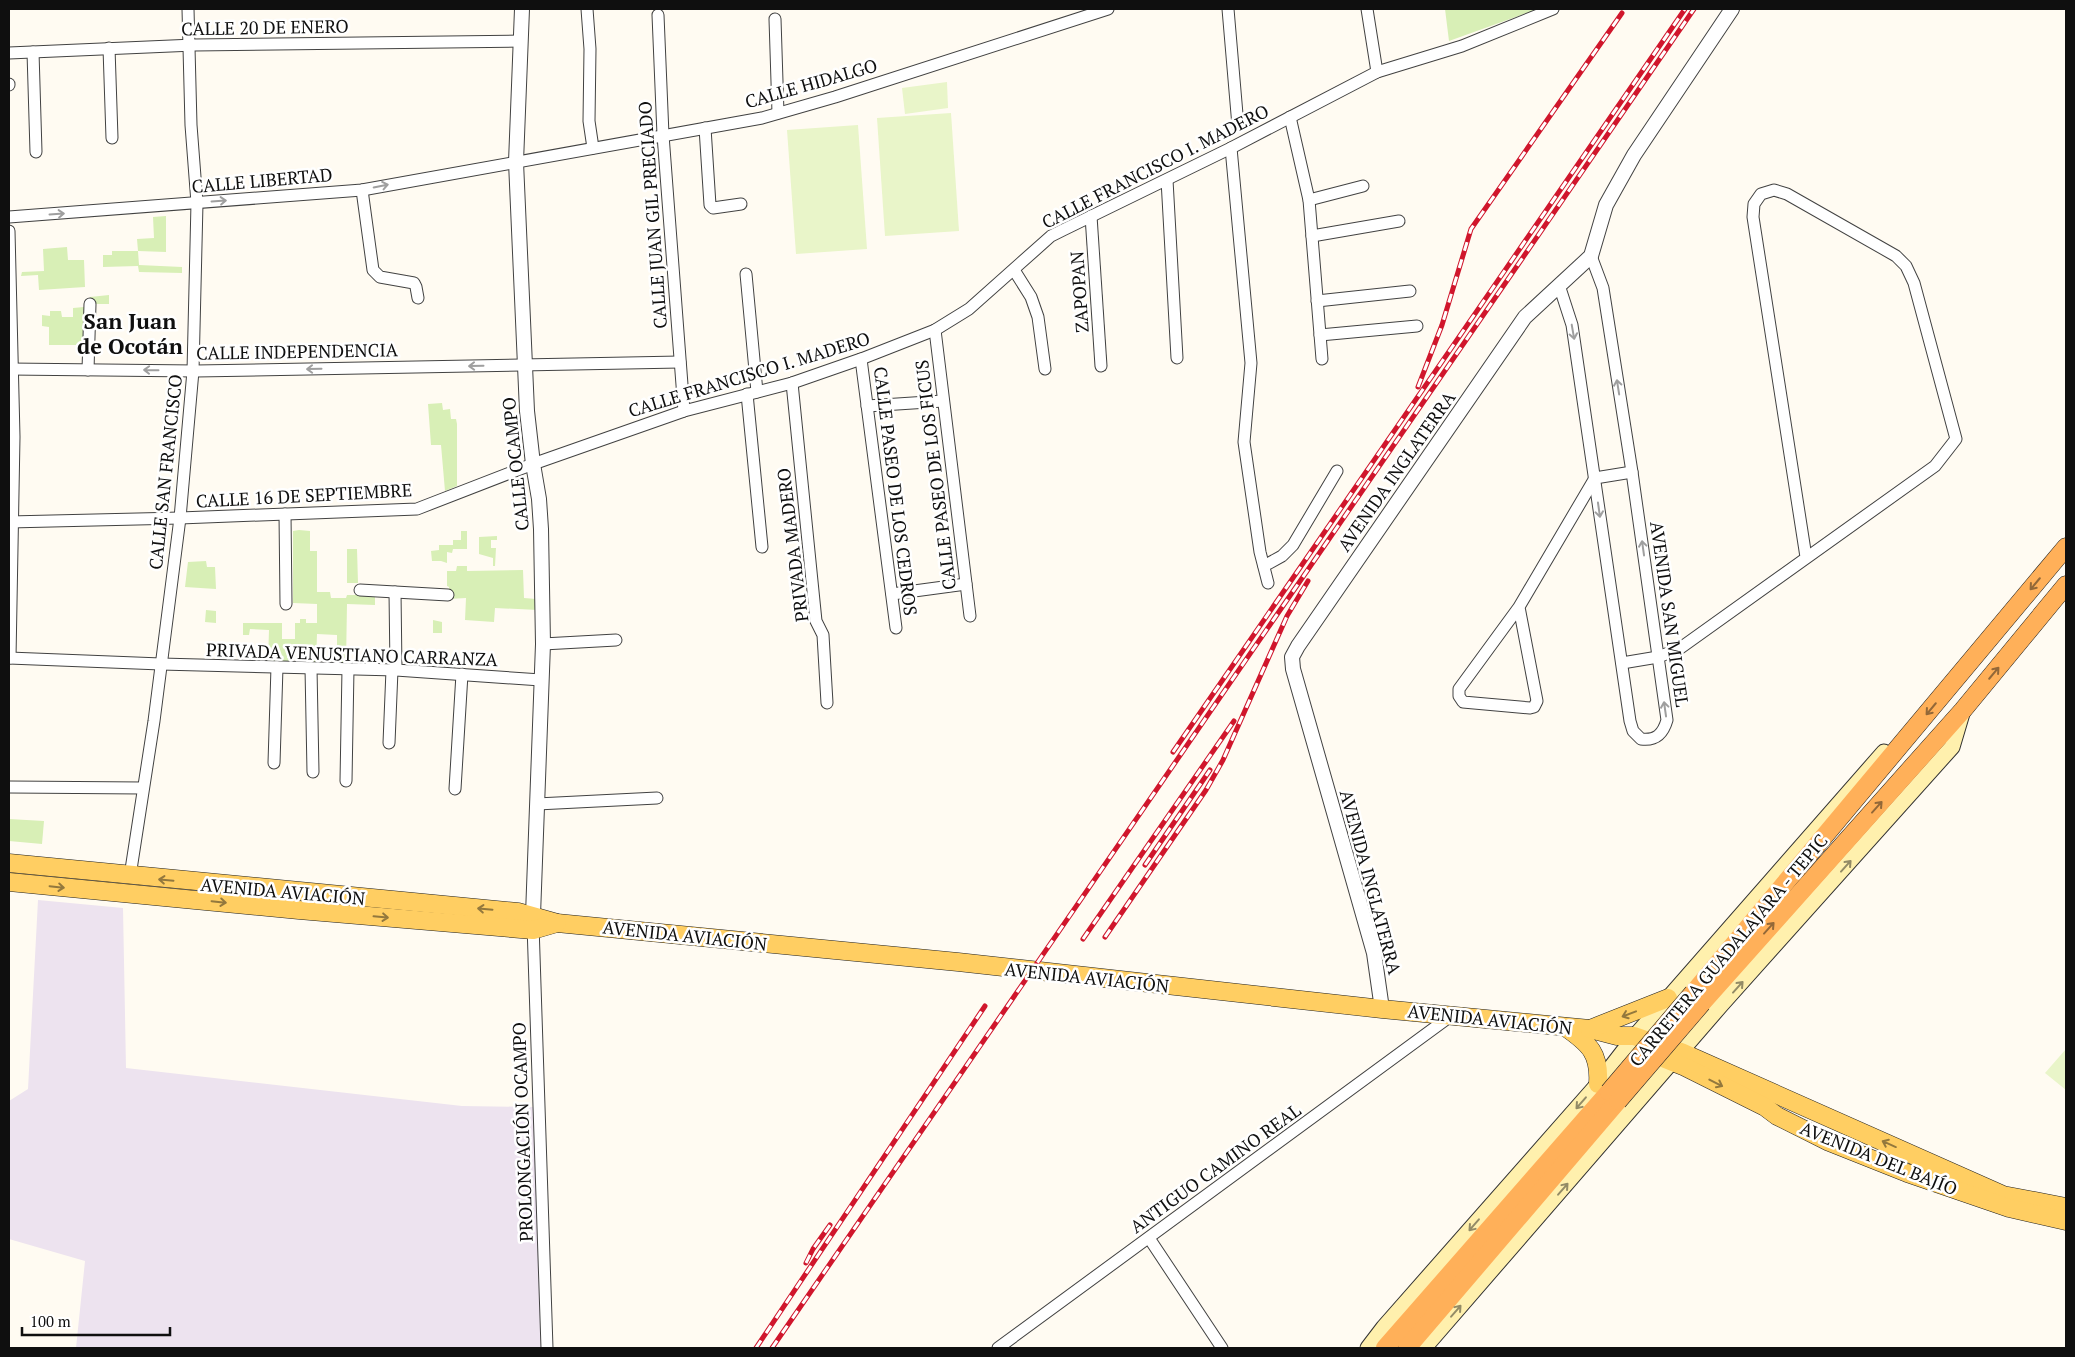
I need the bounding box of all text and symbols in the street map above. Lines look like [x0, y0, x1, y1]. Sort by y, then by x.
street label: CALLE 20 DE ENERO [181, 14, 349, 40]
street label: CALLE HIDALGO [742, 53, 880, 113]
street label: CALLE FRANCISCO I. MADERO [1037, 98, 1273, 234]
street label: CALLE JUAN GIL PRECIADO [632, 100, 672, 330]
street label: CALLE LIBERTAD [191, 162, 333, 198]
one-way arrow [373, 181, 389, 190]
one-way arrow [211, 197, 227, 206]
one-way arrow [49, 209, 65, 218]
street label: ZAPOPAN [1064, 250, 1094, 334]
district label: San Juan de Ocotán [77, 306, 183, 360]
one-way arrow [1568, 323, 1578, 339]
street label: CALLE FRANCISCO I. MADERO [625, 326, 873, 422]
street label: CALLE INDEPENDENCIA [196, 337, 399, 365]
street label: CALLE PASEO DE LOS FICUS [909, 359, 961, 591]
one-way arrow [469, 361, 485, 370]
one-way arrow [306, 364, 322, 374]
one-way arrow [144, 365, 160, 375]
street label: CALLE PASEO DE LOS CEDROS [869, 365, 923, 617]
street label: CALLE SAN FRANCISCO [143, 373, 187, 571]
one-way arrow [1613, 379, 1623, 395]
street label: AVENIDA INGLATERRA [1332, 386, 1461, 556]
street label: CALLE OCAMPO [496, 396, 534, 532]
street label: PRIVADA MADERO [771, 467, 813, 623]
street label: CALLE 16 DE SEPTIEMBRE [195, 477, 413, 513]
one-way arrow [1595, 501, 1605, 517]
street label: AVENIDA SAN MIGUEL [1645, 520, 1695, 708]
one-way arrow [1637, 540, 1647, 556]
one-way arrow [2030, 577, 2041, 590]
street label: PRIVADA VENUSTIANO CARRANZA [206, 637, 499, 671]
one-way arrow [1988, 666, 2000, 679]
one-way arrow [1660, 701, 1670, 717]
one-way arrow [1926, 702, 1937, 715]
street label: AVENIDA INGLATERRA [1335, 787, 1407, 978]
one-way arrow [1871, 800, 1883, 813]
street label: CARRETERA GUADALAJARA - TEPIC [1624, 829, 1832, 1071]
one-way arrow [1840, 859, 1852, 872]
street label: AVENIDA AVIACIÓN [200, 872, 366, 910]
one-way arrow [159, 875, 175, 884]
one-way arrow [49, 882, 65, 892]
one-way arrow [211, 897, 227, 907]
one-way arrow [477, 904, 493, 914]
one-way arrow [373, 912, 389, 922]
street label: AVENIDA AVIACIÓN [602, 914, 768, 956]
one-way arrow [1763, 921, 1775, 934]
street label: AVENIDA AVIACIÓN [1004, 956, 1170, 998]
one-way arrow [1732, 980, 1743, 993]
street label: AVENIDA AVIACIÓN [1407, 998, 1573, 1040]
one-way arrow [1622, 1010, 1637, 1019]
street label: PROLONGACIÓN OCAMPO [506, 1022, 538, 1242]
one-way arrow [1709, 1078, 1724, 1088]
one-way arrow [1576, 1097, 1587, 1110]
street label: ANTIGUO CAMINO REAL [1125, 1098, 1305, 1238]
street label: AVENIDA DEL BAJÍO [1797, 1116, 1961, 1200]
one-way arrow [1882, 1139, 1897, 1149]
one-way arrow [1557, 1182, 1568, 1195]
one-way arrow [1468, 1219, 1480, 1232]
scale bar [22, 1304, 170, 1336]
one-way arrow [1450, 1305, 1462, 1318]
text: 100 m [30, 1311, 71, 1331]

